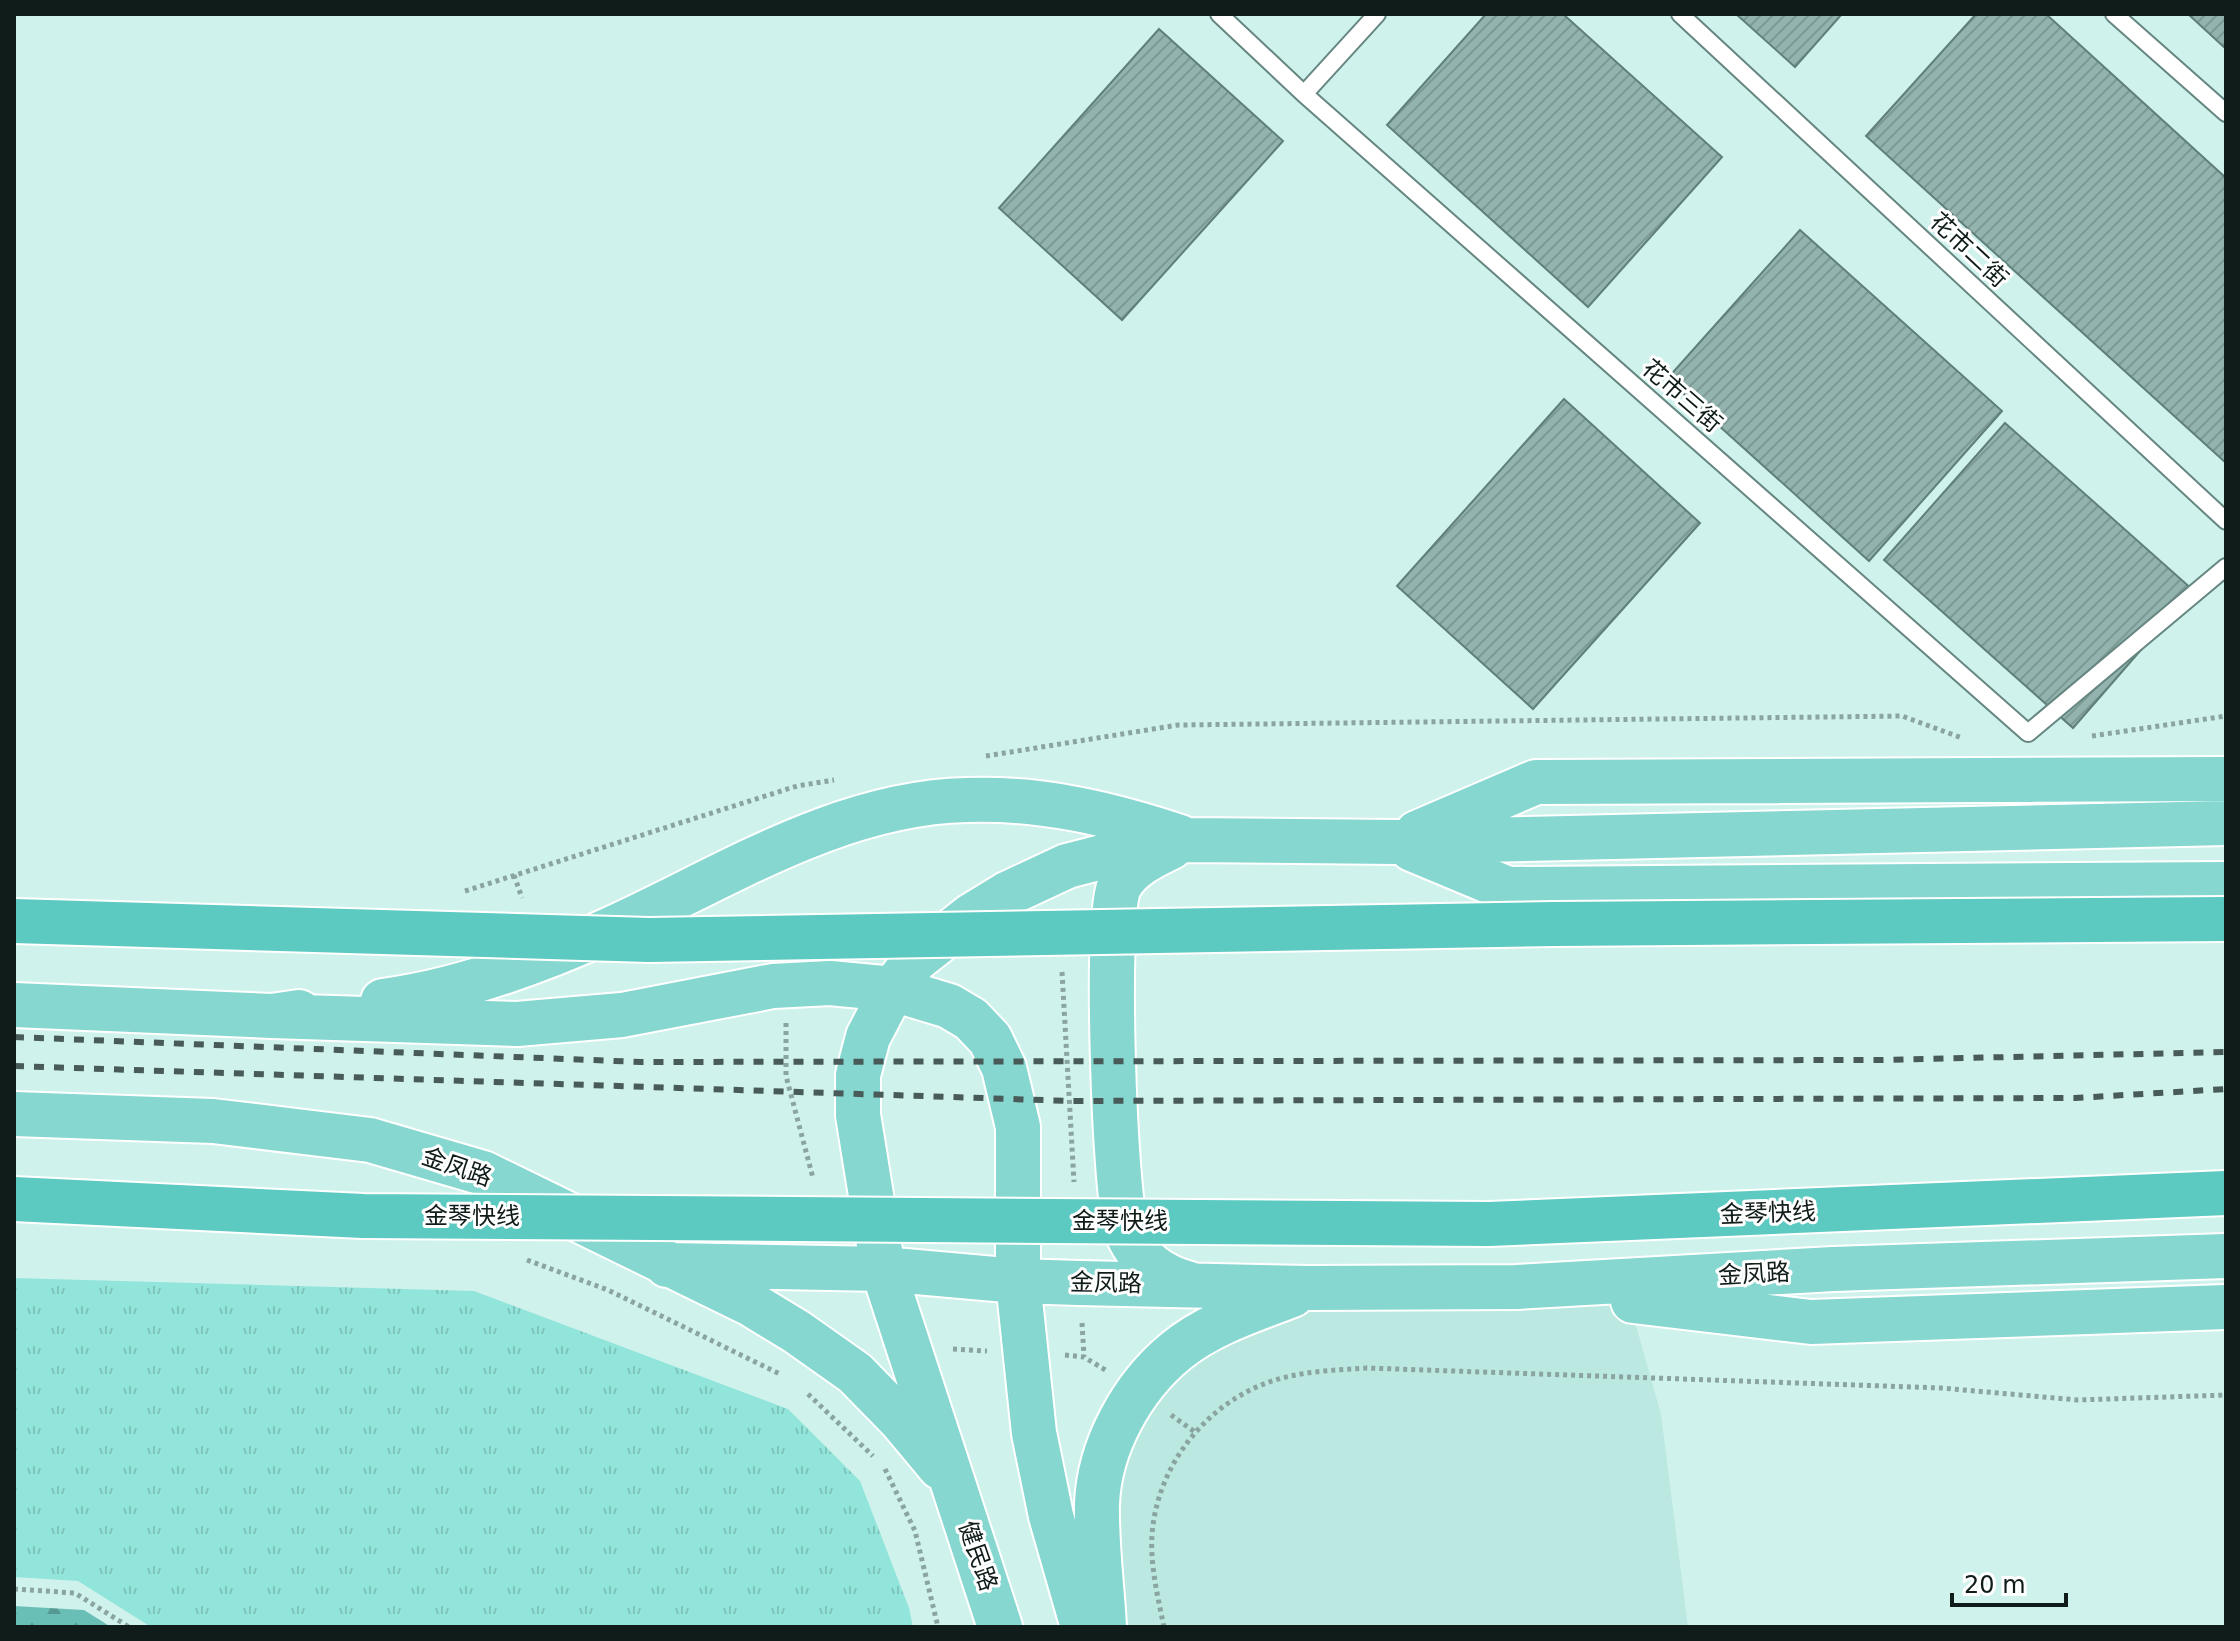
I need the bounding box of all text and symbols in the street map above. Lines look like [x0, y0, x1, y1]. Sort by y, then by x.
street label: 花市二街 [1924, 207, 2014, 293]
street label: 花市三街 [1637, 354, 1727, 438]
street label: 金凤路 [418, 1142, 496, 1192]
street label: 金琴快线 [1720, 1197, 1816, 1229]
street label: 金琴快线 [424, 1202, 520, 1230]
street label: 金琴快线 [1072, 1207, 1168, 1235]
street label: 金凤路 [1717, 1258, 1791, 1290]
street label: 金凤路 [1070, 1268, 1142, 1298]
street label: 健民路 [953, 1517, 1003, 1595]
scale bar [1952, 1557, 2066, 1607]
text: 20 m [1964, 1571, 2026, 1599]

